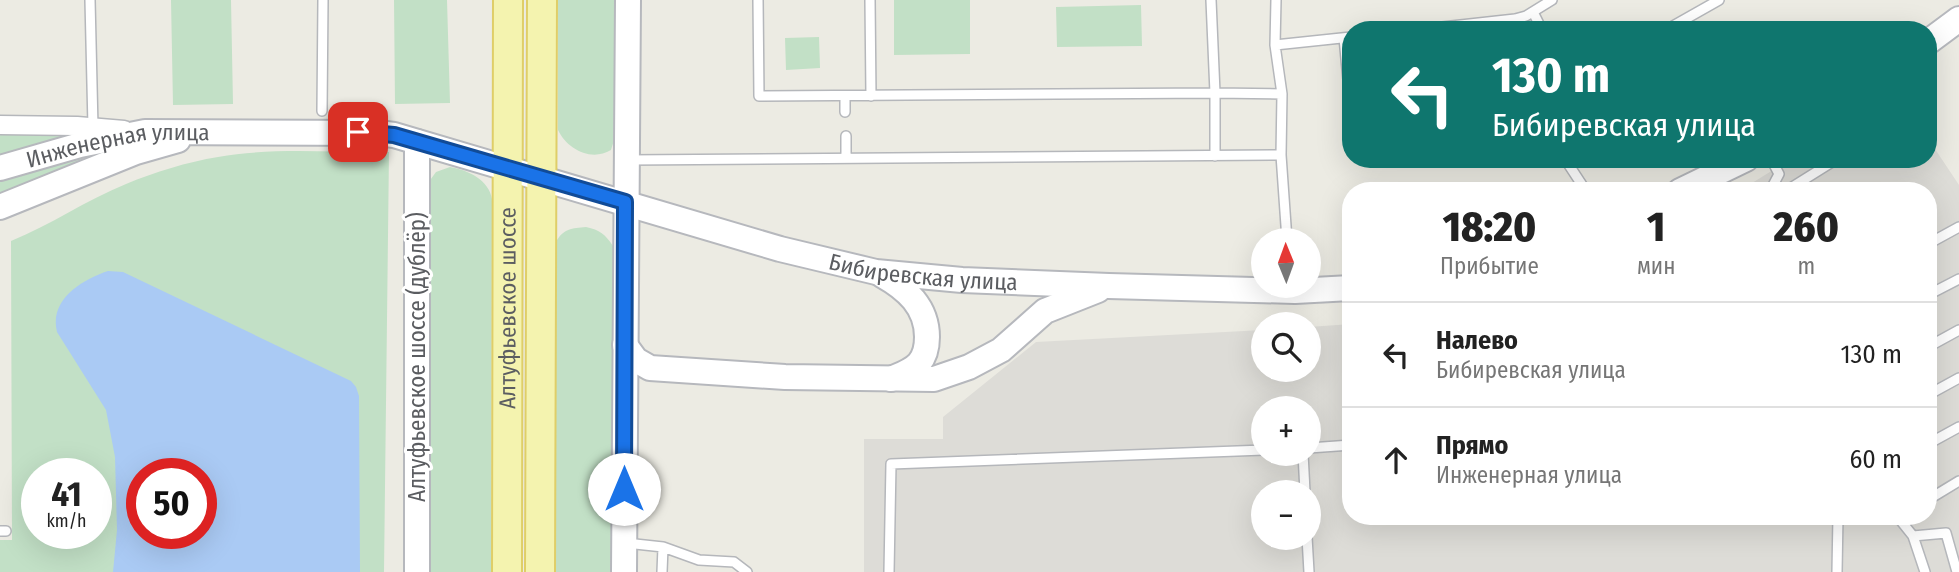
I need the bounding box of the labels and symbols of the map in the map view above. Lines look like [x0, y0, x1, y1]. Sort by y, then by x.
pin [328, 102, 388, 162]
street label: Инженерная улица [23, 118, 210, 174]
street label: Алтуфьевское шоссе [493, 207, 522, 409]
street label: Алтуфьевское шоссе (дублёр) [403, 212, 431, 502]
north arrow [1251, 228, 1321, 298]
street label: Бибиревская улица [826, 247, 1018, 296]
position arrow [587, 452, 661, 526]
speed limit sign: 50 [126, 458, 217, 549]

